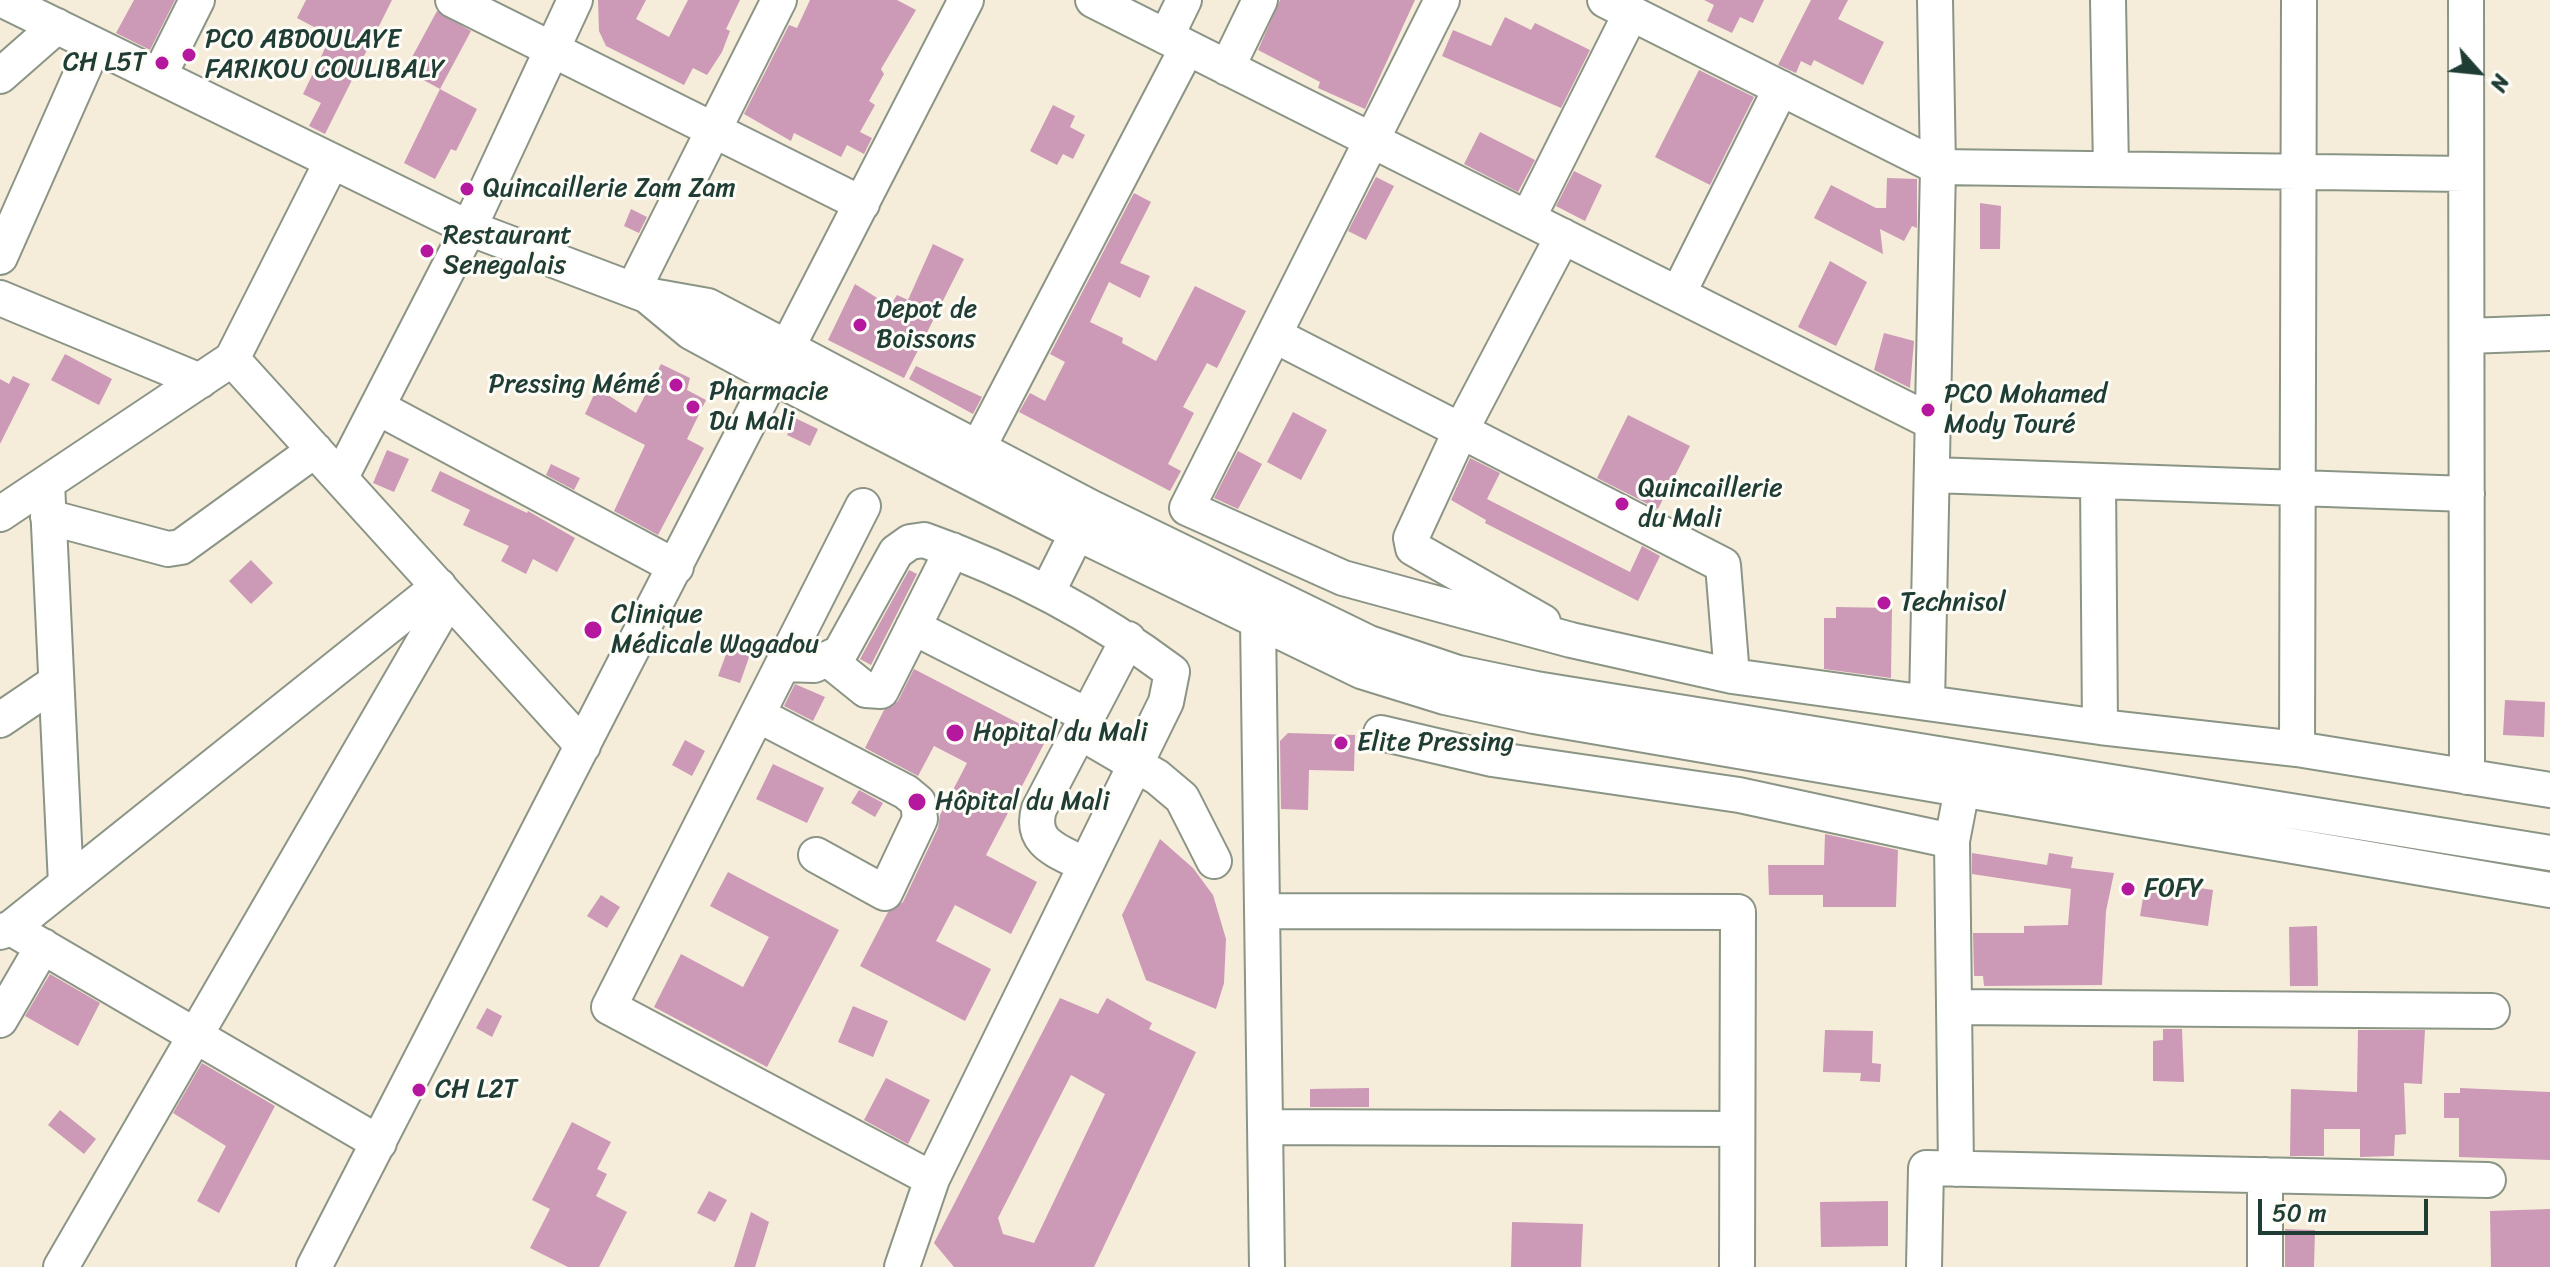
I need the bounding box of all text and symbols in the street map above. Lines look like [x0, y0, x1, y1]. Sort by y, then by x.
place label: PCO ABDOULAYE FARIKOU COULIBALY [205, 24, 445, 86]
north arrow [2438, 32, 2518, 112]
marker: PCO ABDOULAYE FARIKOU COULIBALY [180, 46, 198, 64]
place label: CH L5T [63, 47, 146, 79]
marker: CH L5T [153, 54, 171, 72]
text: N [2479, 67, 2521, 99]
place label: Quincaillerie Zam Zam [483, 173, 735, 205]
marker: Quincaillerie Zam Zam [458, 180, 476, 198]
place label: Restaurant Senegalais [443, 220, 572, 282]
marker: Restaurant Senegalais [418, 242, 436, 260]
place label: Depot de Boissons [876, 294, 977, 356]
marker: Depot de Boissons [851, 316, 869, 334]
place label: Pressing Mémé [489, 369, 660, 401]
marker: Pressing Mémé [667, 376, 685, 394]
place label: Pharmacie Du Mali [709, 376, 829, 438]
place label: PCO Mohamed Mody Touré [1944, 379, 2107, 440]
marker: Pharmacie Du Mali [684, 398, 702, 416]
marker: PCO Mohamed Mody Touré [1919, 401, 1937, 419]
place label: Quincaillerie du Mali [1638, 473, 1783, 534]
marker: Quincaillerie du Mali [1613, 495, 1631, 513]
place label: Technisol [1900, 587, 2006, 619]
marker: Technisol [1875, 594, 1893, 612]
place label: Clinique Médicale Wagadou [611, 599, 819, 660]
marker: Clinique Médicale Wagadou [582, 619, 604, 641]
place label: Hopital du Mali [973, 717, 1147, 749]
marker: Hopital du Mali [944, 722, 966, 744]
place label: Elite Pressing [1357, 727, 1514, 759]
marker: Elite Pressing [1332, 734, 1350, 752]
place label: Hôpital du Mali [935, 786, 1109, 818]
marker: Hôpital du Mali [906, 791, 928, 813]
place label: FOFY [2144, 873, 2204, 905]
marker: FOFY [2119, 880, 2137, 898]
place label: CH L2T [435, 1074, 517, 1106]
marker: CH L2T [410, 1081, 428, 1099]
scale bar [2262, 1183, 2432, 1233]
text: 50 m [2272, 1192, 2327, 1234]

